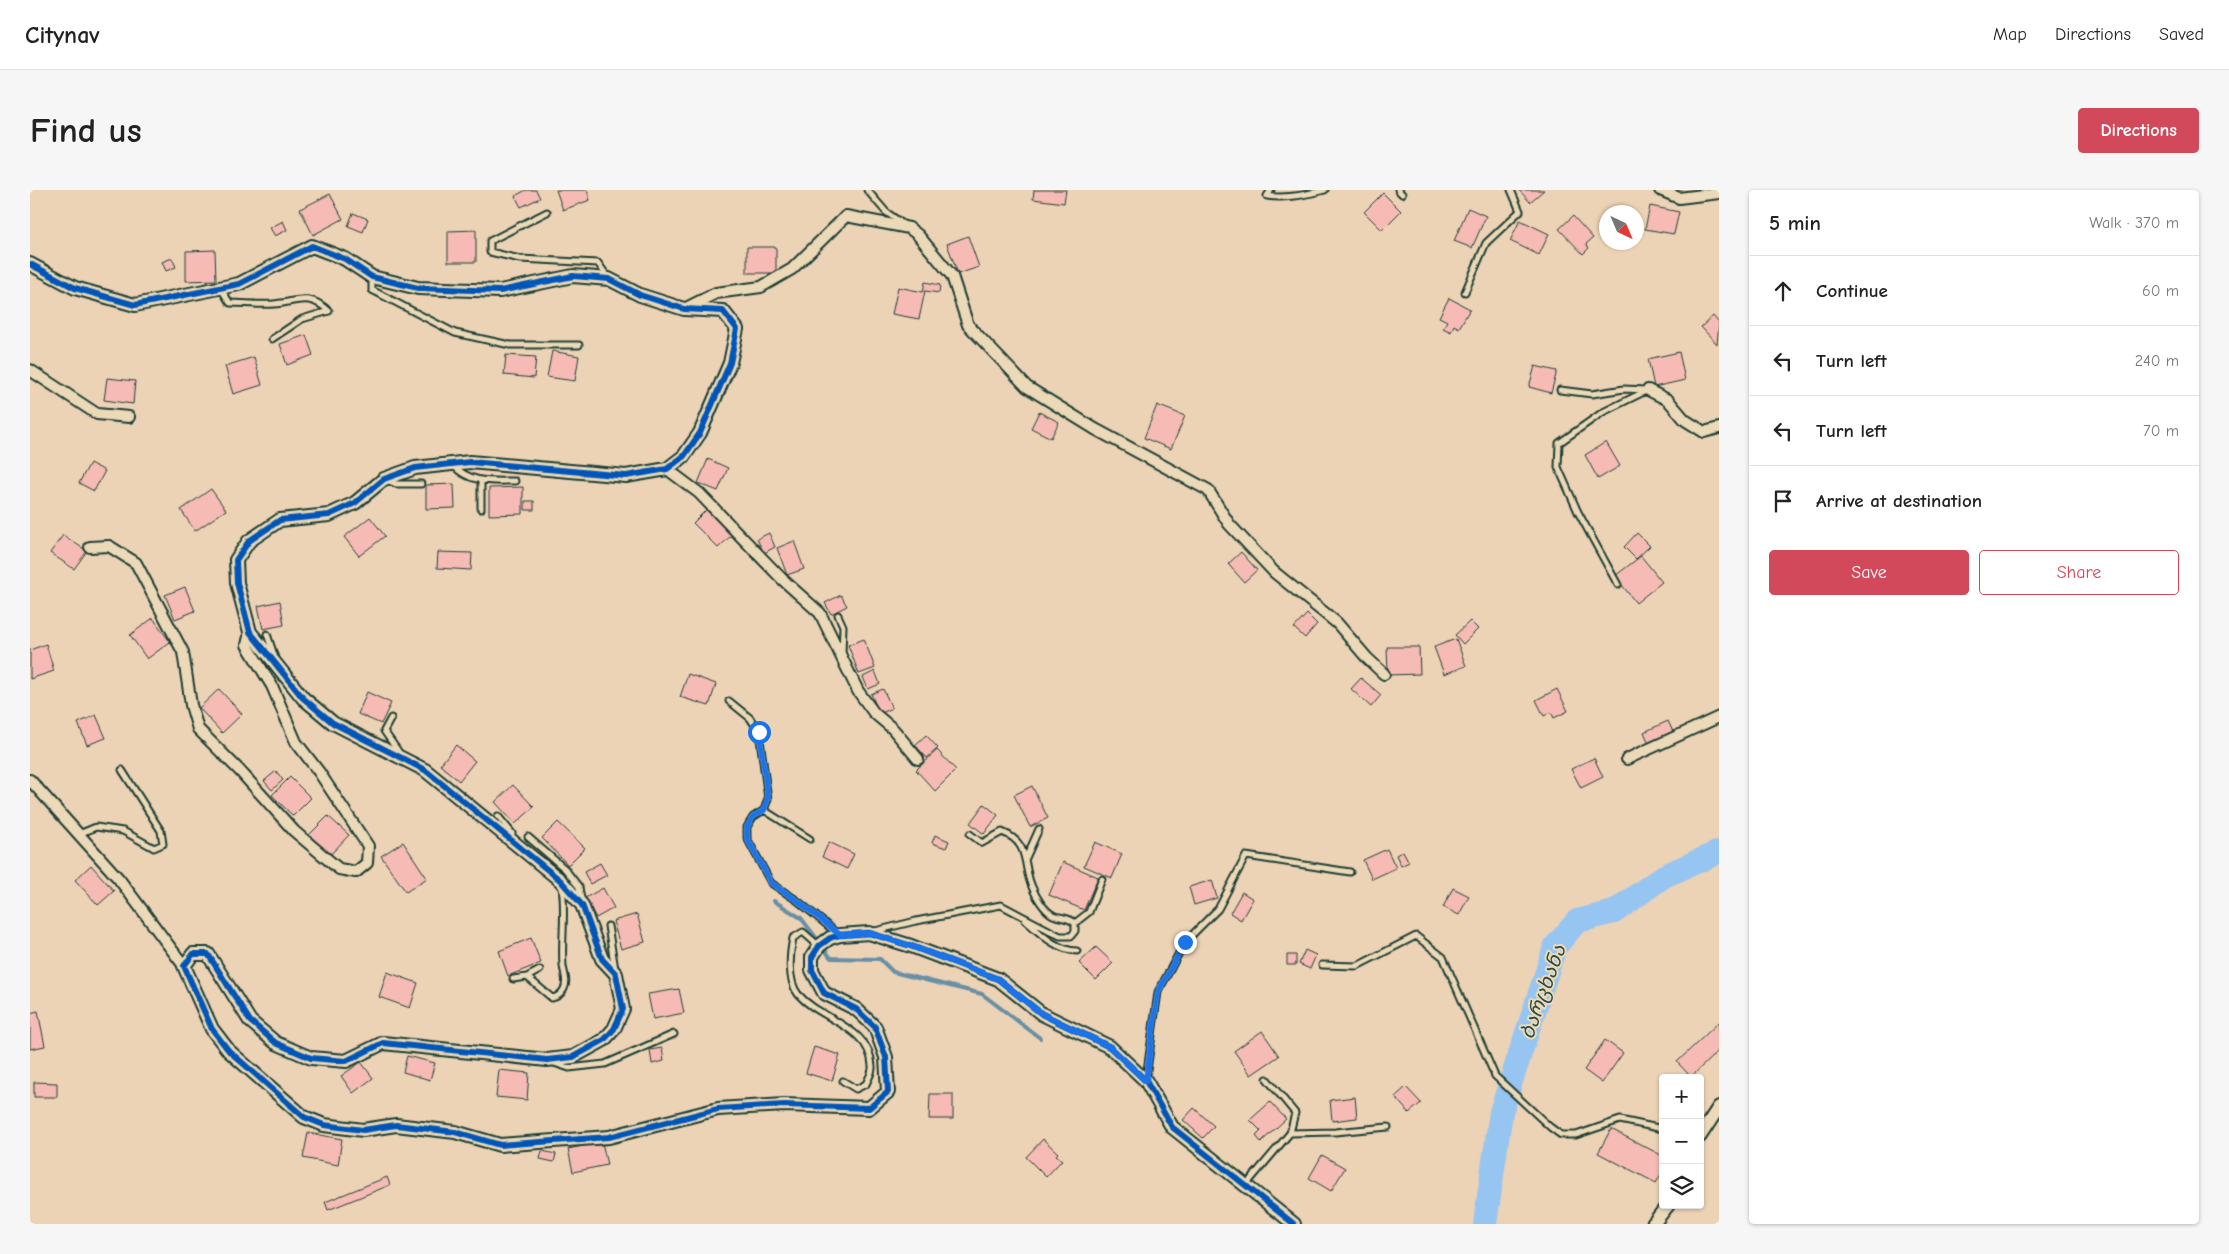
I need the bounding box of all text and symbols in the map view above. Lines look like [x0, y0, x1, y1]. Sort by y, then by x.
text: Citynav [25, 21, 100, 49]
text: Map [1993, 24, 2027, 45]
text: Directions [2055, 24, 2131, 45]
text: Saved [2159, 24, 2204, 45]
button: Directions [2078, 108, 2199, 153]
text: Find us [30, 110, 142, 151]
north arrow [1599, 205, 1644, 250]
text: 5 min [1769, 211, 1821, 235]
text: Walk · 370 m [2089, 214, 2179, 232]
icon: ahead [1769, 277, 1797, 305]
text: Continue [1816, 280, 1888, 302]
text: 60 m [2142, 282, 2179, 300]
icon: left [1769, 347, 1797, 375]
text: Turn left [1816, 350, 1887, 372]
text: 240 m [2135, 352, 2179, 370]
icon: left [1769, 417, 1797, 445]
text: Turn left [1816, 420, 1887, 442]
text: 70 m [2143, 422, 2179, 440]
icon: arrive [1769, 487, 1797, 515]
text: Arrive at destination [1816, 490, 1982, 512]
button: Save [1769, 550, 1969, 595]
button: Share [1979, 550, 2179, 595]
route start [748, 721, 771, 744]
route end [1174, 931, 1197, 954]
water label: ბარცხანა [1515, 941, 1571, 1042]
map controls [1659, 1074, 1704, 1209]
button: + [1659, 1074, 1704, 1119]
button: − [1659, 1119, 1704, 1164]
button: layers [1659, 1164, 1704, 1209]

